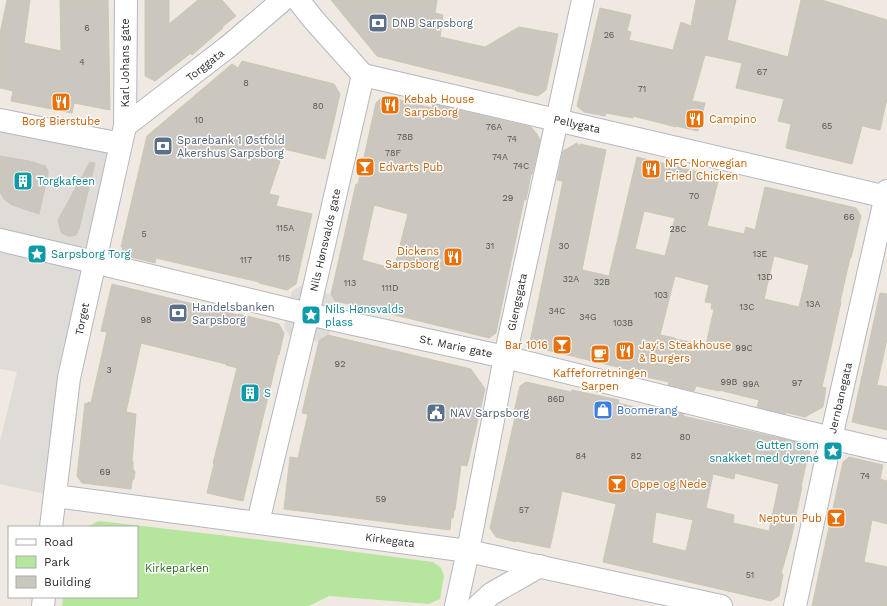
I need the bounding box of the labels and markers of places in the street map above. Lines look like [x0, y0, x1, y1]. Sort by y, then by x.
bank icon: DNB Sarpsborg [367, 12, 389, 34]
place label: DNB Sarpsborg [392, 17, 473, 30]
restaurant icon: Borg Bierstube [50, 91, 72, 113]
place label: Kebab House Sarpsborg [404, 93, 474, 119]
restaurant icon: Kebab House Sarpsborg [379, 94, 401, 116]
restaurant icon: Campino [684, 108, 706, 130]
place label: Campino [709, 113, 757, 126]
place label: Borg Bierstube [22, 115, 100, 128]
place label: Sparebank 1 Østfold Akershus Sarpsborg [177, 134, 285, 160]
bank icon: Sparebank 1 Østfold Akershus Sarpsborg [152, 135, 174, 157]
bar icon: Edvarts Pub [354, 156, 376, 178]
place label: NFC Norwegian Fried Chicken [665, 157, 747, 183]
restaurant icon: NFC Norwegian Fried Chicken [640, 158, 662, 180]
place label: Edvarts Pub [379, 161, 443, 174]
building icon: Torgkafeen [12, 170, 34, 192]
place label: Torgkafeen [37, 175, 95, 188]
place icon: Sarpsborg Torg [26, 243, 48, 265]
place label: Dickens Sarpsborg [385, 245, 439, 271]
restaurant icon: Dickens Sarpsborg [442, 246, 464, 268]
place label: Sarpsborg Torg [51, 248, 131, 261]
place label: Handelsbanken Sarpsborg [192, 301, 275, 327]
bank icon: Handelsbanken Sarpsborg [167, 302, 189, 324]
place label: Nils Hønsvalds plass [325, 303, 404, 329]
place icon: Nils Hønsvalds plass [300, 304, 322, 326]
bar icon: Bar 1016 [551, 334, 573, 356]
place label: Bar 1016 [505, 339, 548, 352]
place label: Jay's Steakhouse & Burgers [639, 339, 731, 365]
restaurant icon: Jay's Steakhouse & Burgers [614, 340, 636, 362]
cafe icon: Kaffeforretningen Sarpen [589, 343, 611, 365]
place label: Kaffeforretningen Sarpen [553, 367, 647, 393]
building icon: S [239, 382, 261, 404]
place label: S [264, 387, 271, 400]
shop icon: Boomerang [592, 399, 614, 421]
public building icon: NAV Sarpsborg [425, 402, 447, 424]
place label: Boomerang [617, 404, 678, 417]
place label: NAV Sarpsborg [450, 407, 529, 420]
place label: Gutten som snakket med dyrene [709, 439, 819, 465]
place icon: Gutten som snakket med dyrene [822, 440, 844, 462]
bar icon: Oppe og Nede [606, 473, 628, 495]
place label: Oppe og Nede [631, 478, 707, 491]
bar icon: Neptun Pub [825, 507, 847, 529]
place label: Neptun Pub [759, 512, 822, 525]

